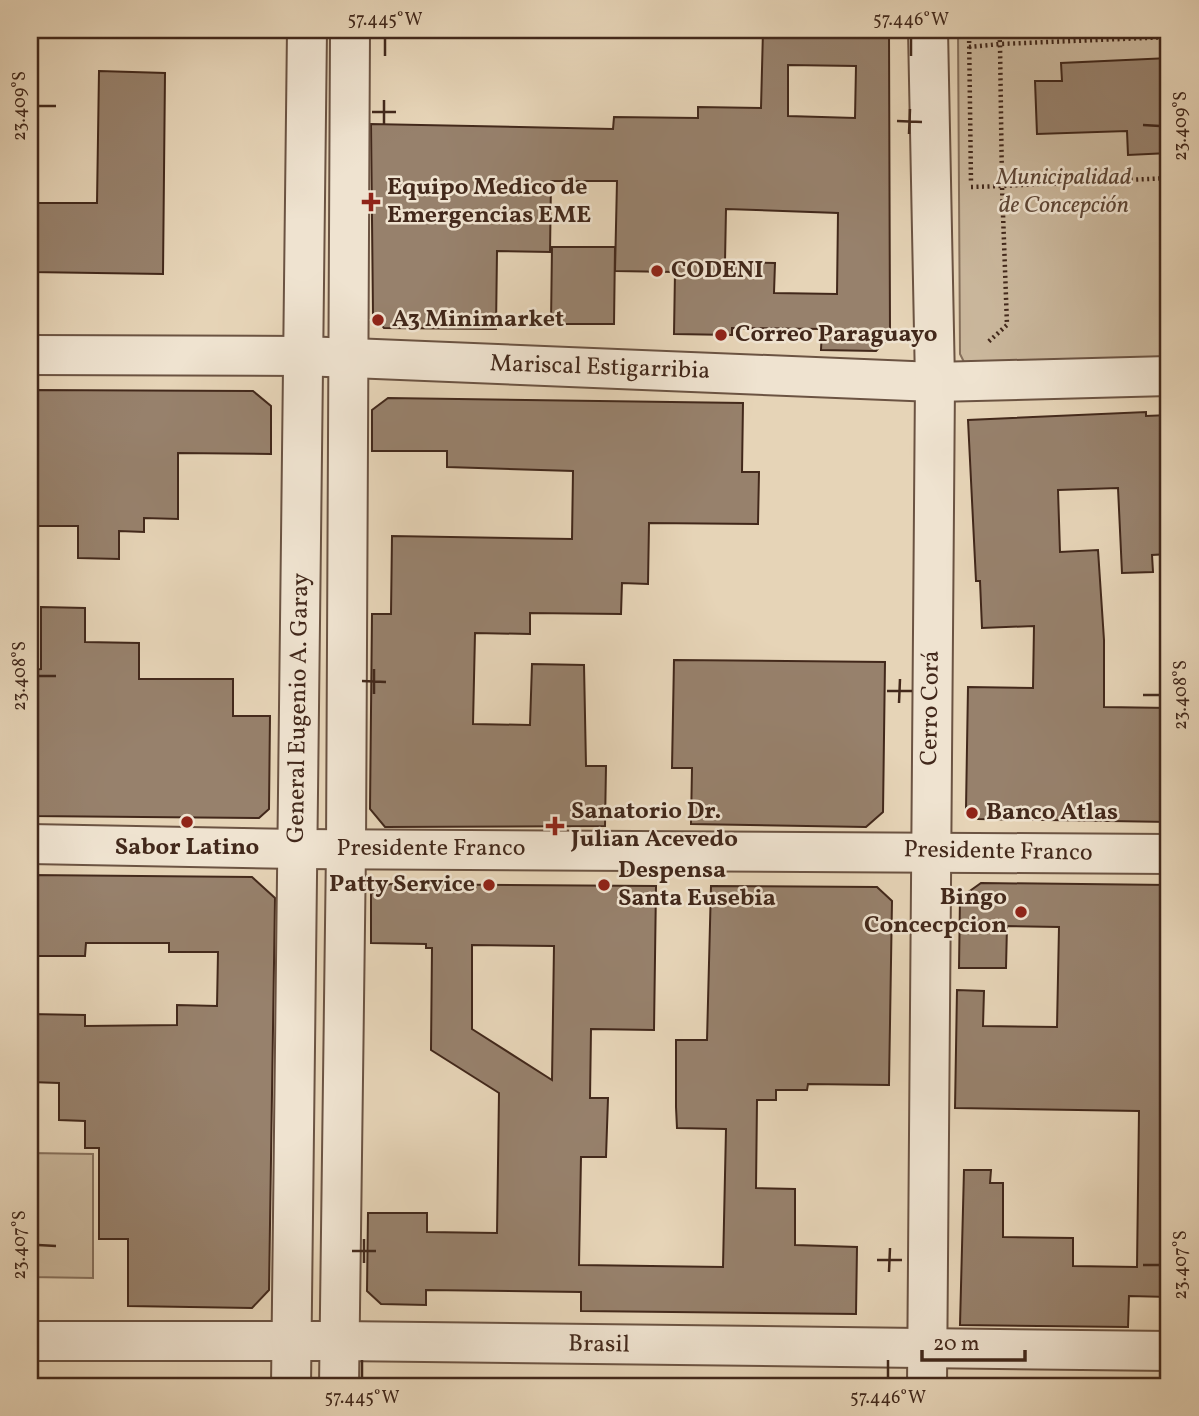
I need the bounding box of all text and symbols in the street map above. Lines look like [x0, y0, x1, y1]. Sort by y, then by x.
text: 57.445°W [347, 8, 423, 33]
text: 57.446°W [873, 8, 949, 33]
text: 23.409°S [8, 71, 33, 141]
text: 23.409°S [1169, 91, 1194, 161]
park label: Municipalidad de Concepción [996, 161, 1132, 223]
place label: Equipo Medico de Emergencias EME [387, 171, 591, 233]
marker: Equipo Medico de Emergencias EME [361, 192, 381, 212]
place label: CODENI [671, 254, 763, 288]
marker: CODENI [649, 263, 665, 279]
place label: A3 Minimarket [392, 303, 564, 337]
marker: A3 Minimarket [370, 312, 386, 328]
place label: Correo Paraguayo [735, 318, 938, 352]
marker: Correo Paraguayo [713, 327, 729, 343]
street label: Mariscal Estigarribia [489, 347, 711, 389]
street label: General Eugenio A. Garay [280, 572, 318, 844]
text: 23.408°S [8, 641, 33, 711]
street label: Cerro Corá [913, 650, 949, 766]
text: 23.408°S [1169, 660, 1194, 730]
place label: Sanatorio Dr. Julian Acevedo [570, 795, 738, 857]
place label: Banco Atlas [986, 796, 1118, 830]
marker: Banco Atlas [964, 805, 980, 821]
marker: Sabor Latino [179, 814, 195, 830]
marker: Sanatorio Dr. Julian Acevedo [545, 816, 565, 836]
place label: Sabor Latino [115, 831, 259, 865]
street label: Presidente Franco [336, 832, 526, 866]
street label: Presidente Franco [903, 833, 1093, 871]
place label: Despensa Santa Eusebia [618, 854, 776, 916]
place label: Patty Service [329, 868, 475, 902]
marker: Patty Service [481, 877, 497, 893]
marker: Despensa Santa Eusebia [596, 877, 612, 893]
place label: Bingo Concecpcion [864, 881, 1007, 943]
marker: Bingo Concecpcion [1013, 904, 1029, 920]
text: 23.407°S [8, 1210, 33, 1280]
text: 23.407°S [1169, 1230, 1194, 1300]
scale bar [922, 1318, 1026, 1362]
street label: Brasil [568, 1327, 630, 1363]
text: 20 m [933, 1330, 979, 1359]
text: 57.445°W [324, 1386, 400, 1411]
text: 57.446°W [850, 1386, 926, 1411]

